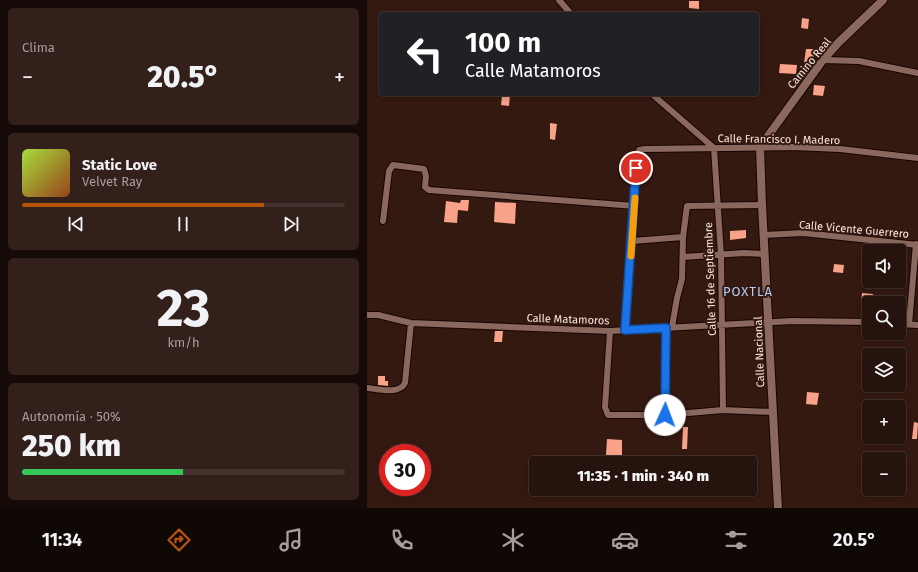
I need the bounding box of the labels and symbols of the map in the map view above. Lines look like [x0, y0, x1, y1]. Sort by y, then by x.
street label: Camino Real [785, 35, 834, 91]
street label: Calle Francisco I. Madero [718, 132, 840, 147]
pin [619, 151, 653, 185]
street label: Calle Vicente Guerrero [798, 218, 910, 241]
street label: Calle 16 de Septiembre [702, 222, 719, 336]
district label: POXTLA [723, 284, 773, 299]
street label: Calle Matamoros [526, 312, 610, 327]
street label: Calle Nacional [752, 316, 767, 388]
position arrow [644, 394, 686, 436]
speed limit sign: 30 [379, 444, 431, 496]

